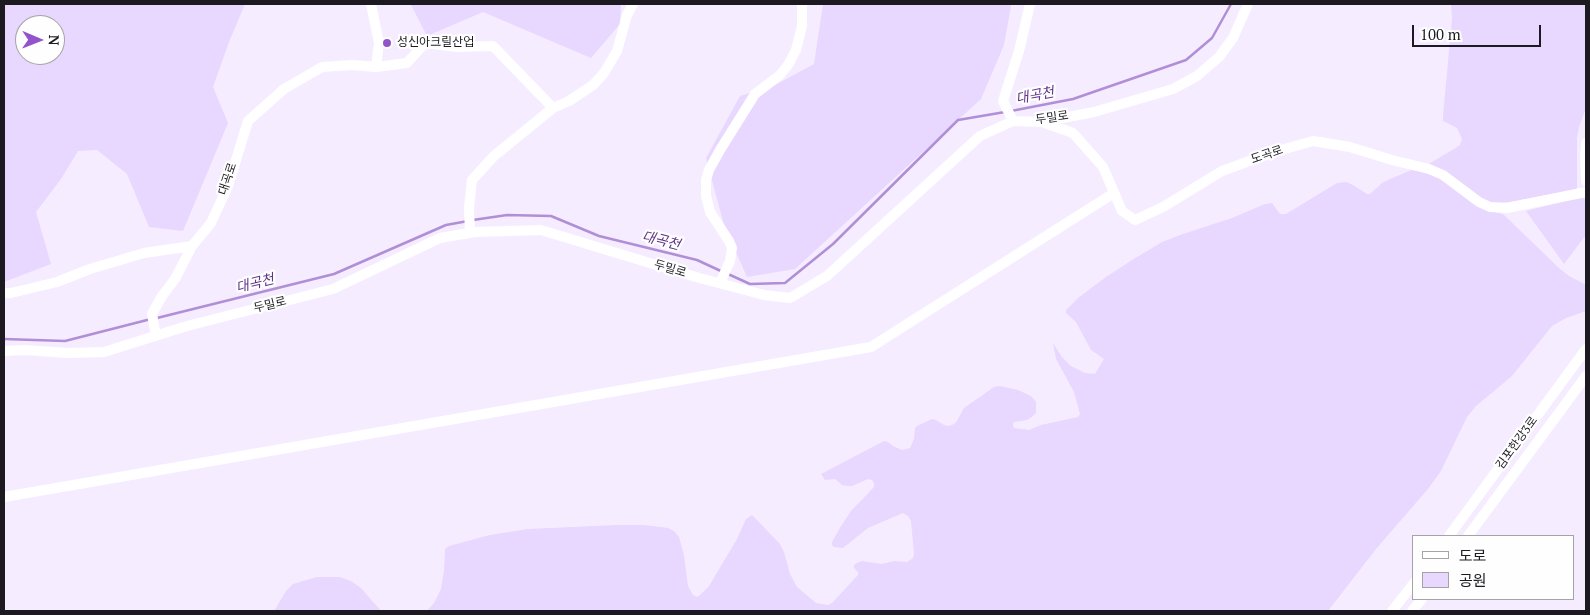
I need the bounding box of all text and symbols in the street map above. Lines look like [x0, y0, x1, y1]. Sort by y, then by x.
north arrow [15, 15, 65, 65]
scale bar [1415, 15, 1544, 47]
text: 100 m [1420, 24, 1461, 44]
text: N [45, 35, 64, 46]
place label: 성신아크릴산업 [397, 36, 474, 50]
marker: 성신아크릴산업 [381, 37, 393, 49]
water label: 대곡천 [1014, 84, 1056, 108]
street label: 두밀로 [1035, 109, 1069, 127]
street label: 도곡로 [1249, 143, 1285, 167]
street label: 대곡로 [216, 161, 240, 197]
water label: 대곡천 [640, 228, 682, 254]
street label: 두밀로 [652, 257, 688, 281]
water label: 대곡천 [234, 271, 276, 297]
street label: 두밀로 [252, 294, 288, 316]
street label: 김포한강3로 [1493, 414, 1541, 472]
legend [1412, 535, 1575, 600]
text: 도로 [1459, 545, 1487, 565]
text: 공원 [1459, 570, 1487, 590]

